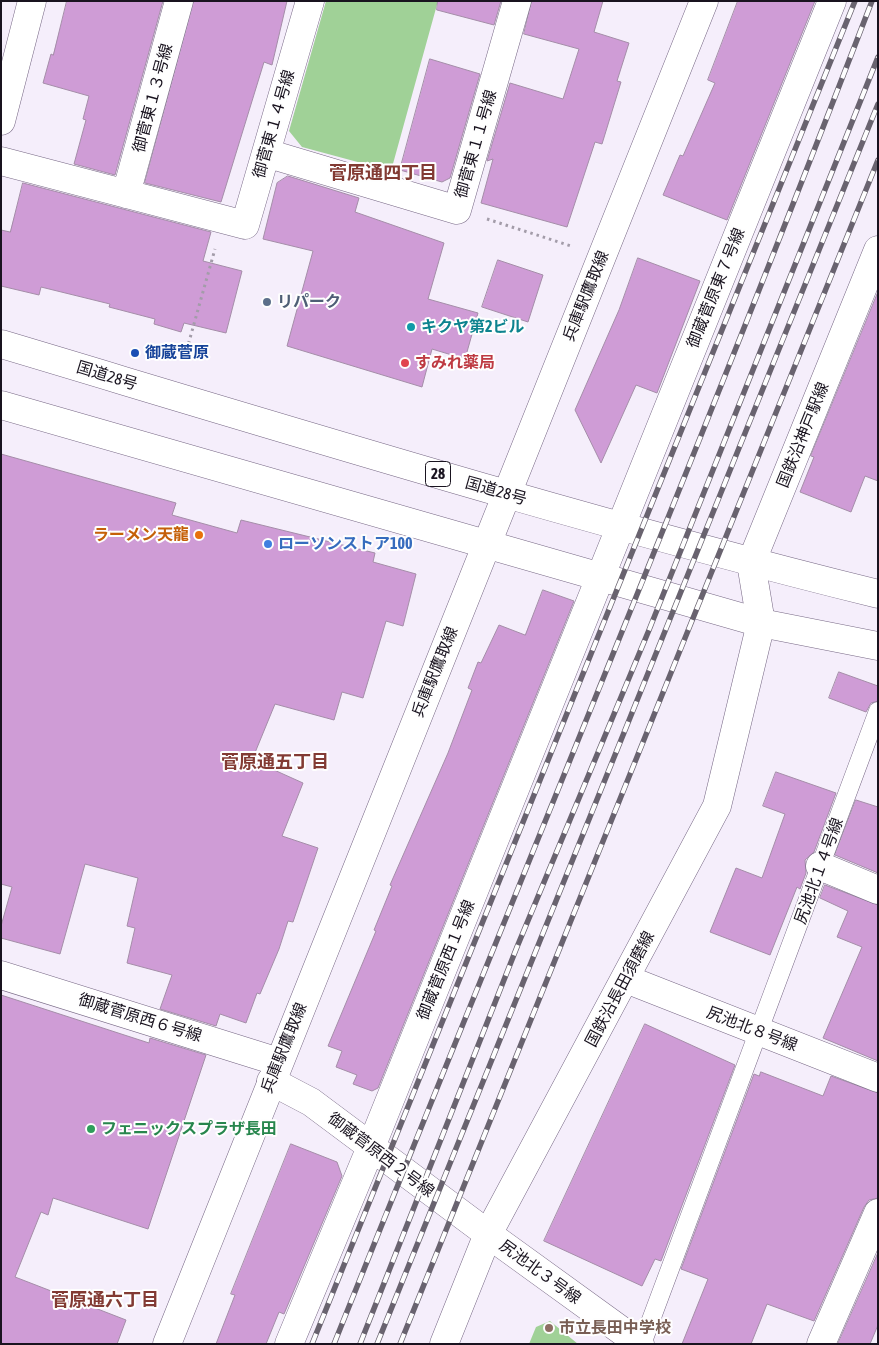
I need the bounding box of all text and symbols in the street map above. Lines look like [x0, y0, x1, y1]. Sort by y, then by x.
street label: 御菅東１３号線 [129, 41, 177, 155]
street label: 御菅東１４号線 [249, 68, 299, 180]
street label: 御菅東１１号線 [451, 88, 501, 200]
district label: 菅原通四丁目 [329, 162, 437, 184]
street label: 御蔵菅原東７号線 [683, 225, 749, 351]
street label: 兵庫駅鷹取線 [559, 248, 613, 344]
place label: リパーク [277, 292, 341, 312]
marker: リパーク [261, 296, 273, 308]
place label: キクヤ第2ビル [421, 317, 525, 337]
marker: キクヤ第2ビル [405, 321, 417, 333]
place label: 御蔵菅原 [145, 343, 209, 363]
marker: 御蔵菅原 [129, 347, 141, 359]
place label: すみれ薬局 [415, 353, 495, 373]
marker: すみれ薬局 [399, 357, 411, 369]
street label: 国道28号 [74, 358, 140, 394]
street label: 国鉄沿神戸駅線 [773, 379, 833, 491]
road number: 28 [426, 462, 450, 486]
street label: 国道28号 [463, 473, 529, 509]
place label: ラーメン天龍 [93, 525, 189, 545]
marker: ラーメン天龍 [193, 529, 205, 541]
place label: ローソンストア100 [278, 534, 413, 554]
marker: ローソンストア100 [262, 538, 274, 550]
street label: 兵庫駅鷹取線 [408, 624, 462, 720]
district label: 菅原通五丁目 [221, 751, 329, 773]
street label: 尻池北１４号線 [791, 815, 847, 927]
street label: 御蔵菅原西１号線 [413, 897, 479, 1023]
street label: 国鉄沿長田須磨線 [581, 928, 659, 1050]
street label: 御蔵菅原西６号線 [76, 990, 204, 1046]
street label: 兵庫駅鷹取線 [257, 1000, 311, 1096]
street label: 尻池北８号線 [704, 1003, 800, 1055]
street label: 御蔵菅原西２号線 [324, 1109, 438, 1201]
place label: フェニックスプラザ長田 [101, 1119, 277, 1139]
marker: フェニックスプラザ長田 [85, 1123, 97, 1135]
street label: 尻池北３号線 [496, 1236, 584, 1308]
district label: 菅原通六丁目 [51, 1289, 159, 1311]
place label: 市立長田中学校 [559, 1318, 671, 1338]
marker: 市立長田中学校 [543, 1322, 555, 1334]

